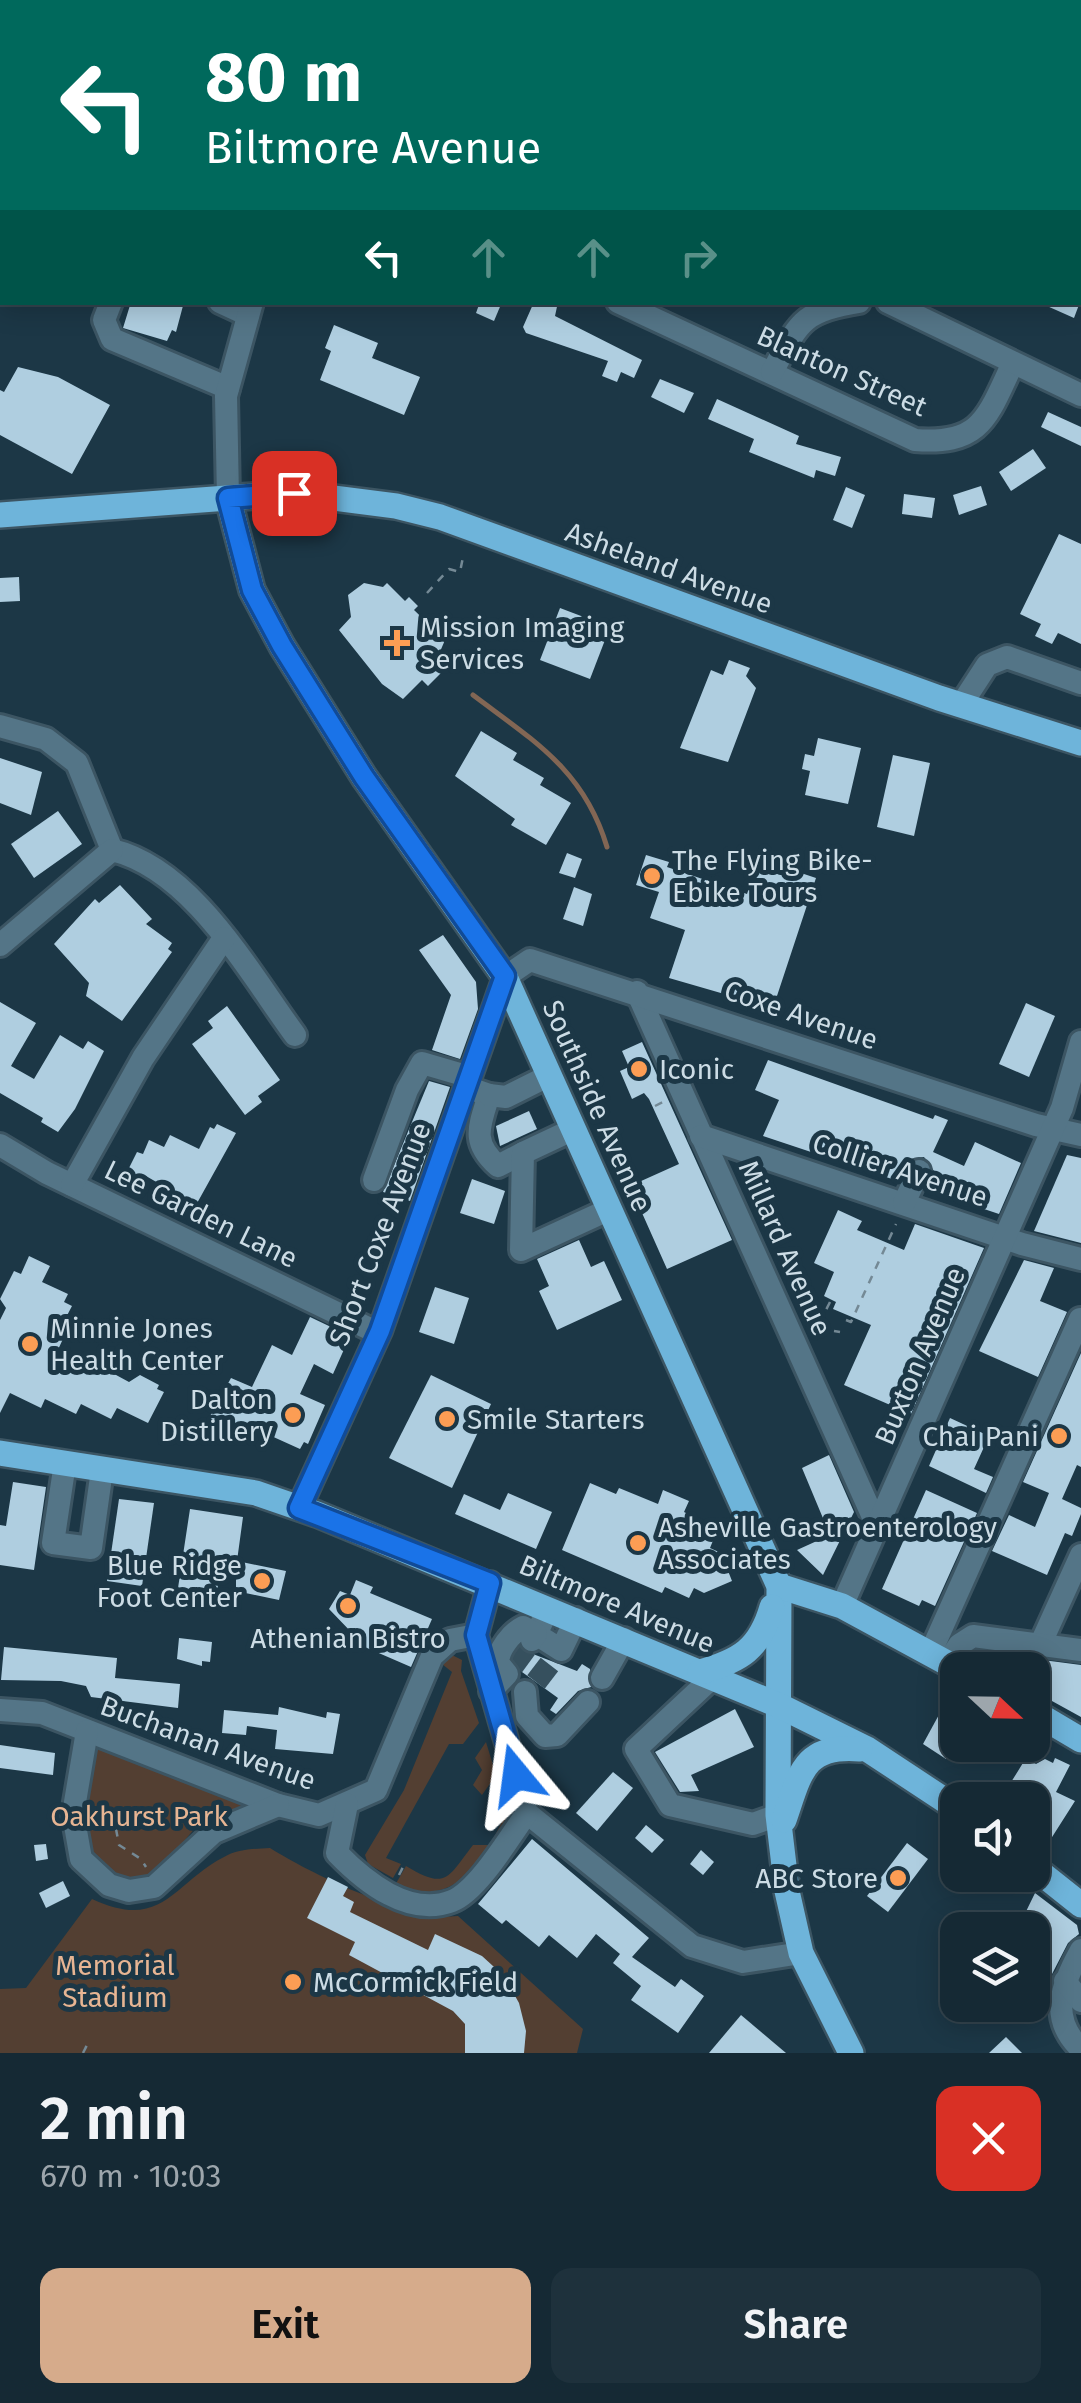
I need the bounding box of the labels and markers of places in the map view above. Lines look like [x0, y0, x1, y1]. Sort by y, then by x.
pin [252, 451, 337, 536]
place label: Mission Imaging Services [420, 611, 625, 676]
marker: Mission Imaging Services [384, 630, 410, 656]
place label: The Flying Bike- Ebike Tours [672, 844, 873, 909]
marker: The Flying Bike- Ebike Tours [641, 865, 663, 887]
place label: Iconic [659, 1053, 734, 1086]
marker: Iconic [628, 1058, 650, 1080]
place label: Minnie Jones Health Center [50, 1312, 224, 1377]
marker: Minnie Jones Health Center [19, 1333, 41, 1355]
place label: Dalton Distillery [160, 1383, 273, 1448]
place label: Smile Starters [467, 1403, 645, 1436]
marker: Dalton Distillery [282, 1404, 304, 1426]
marker: Smile Starters [436, 1408, 458, 1430]
place label: Chai Pani [922, 1420, 1039, 1453]
marker: Chai Pani [1048, 1425, 1070, 1447]
place label: Asheville Gastroenterology Associates [658, 1511, 997, 1576]
marker: Asheville Gastroenterology Associates [627, 1532, 649, 1554]
place label: Blue Ridge Foot Center [96, 1549, 242, 1614]
marker: Blue Ridge Foot Center [251, 1570, 273, 1592]
marker: Athenian Bistro [337, 1595, 359, 1617]
place label: Athenian Bistro [250, 1622, 446, 1655]
place label: ABC Store [755, 1862, 878, 1895]
marker: ABC Store [887, 1867, 909, 1889]
place label: McCormick Field [313, 1966, 518, 1999]
marker: McCormick Field [282, 1971, 304, 1993]

